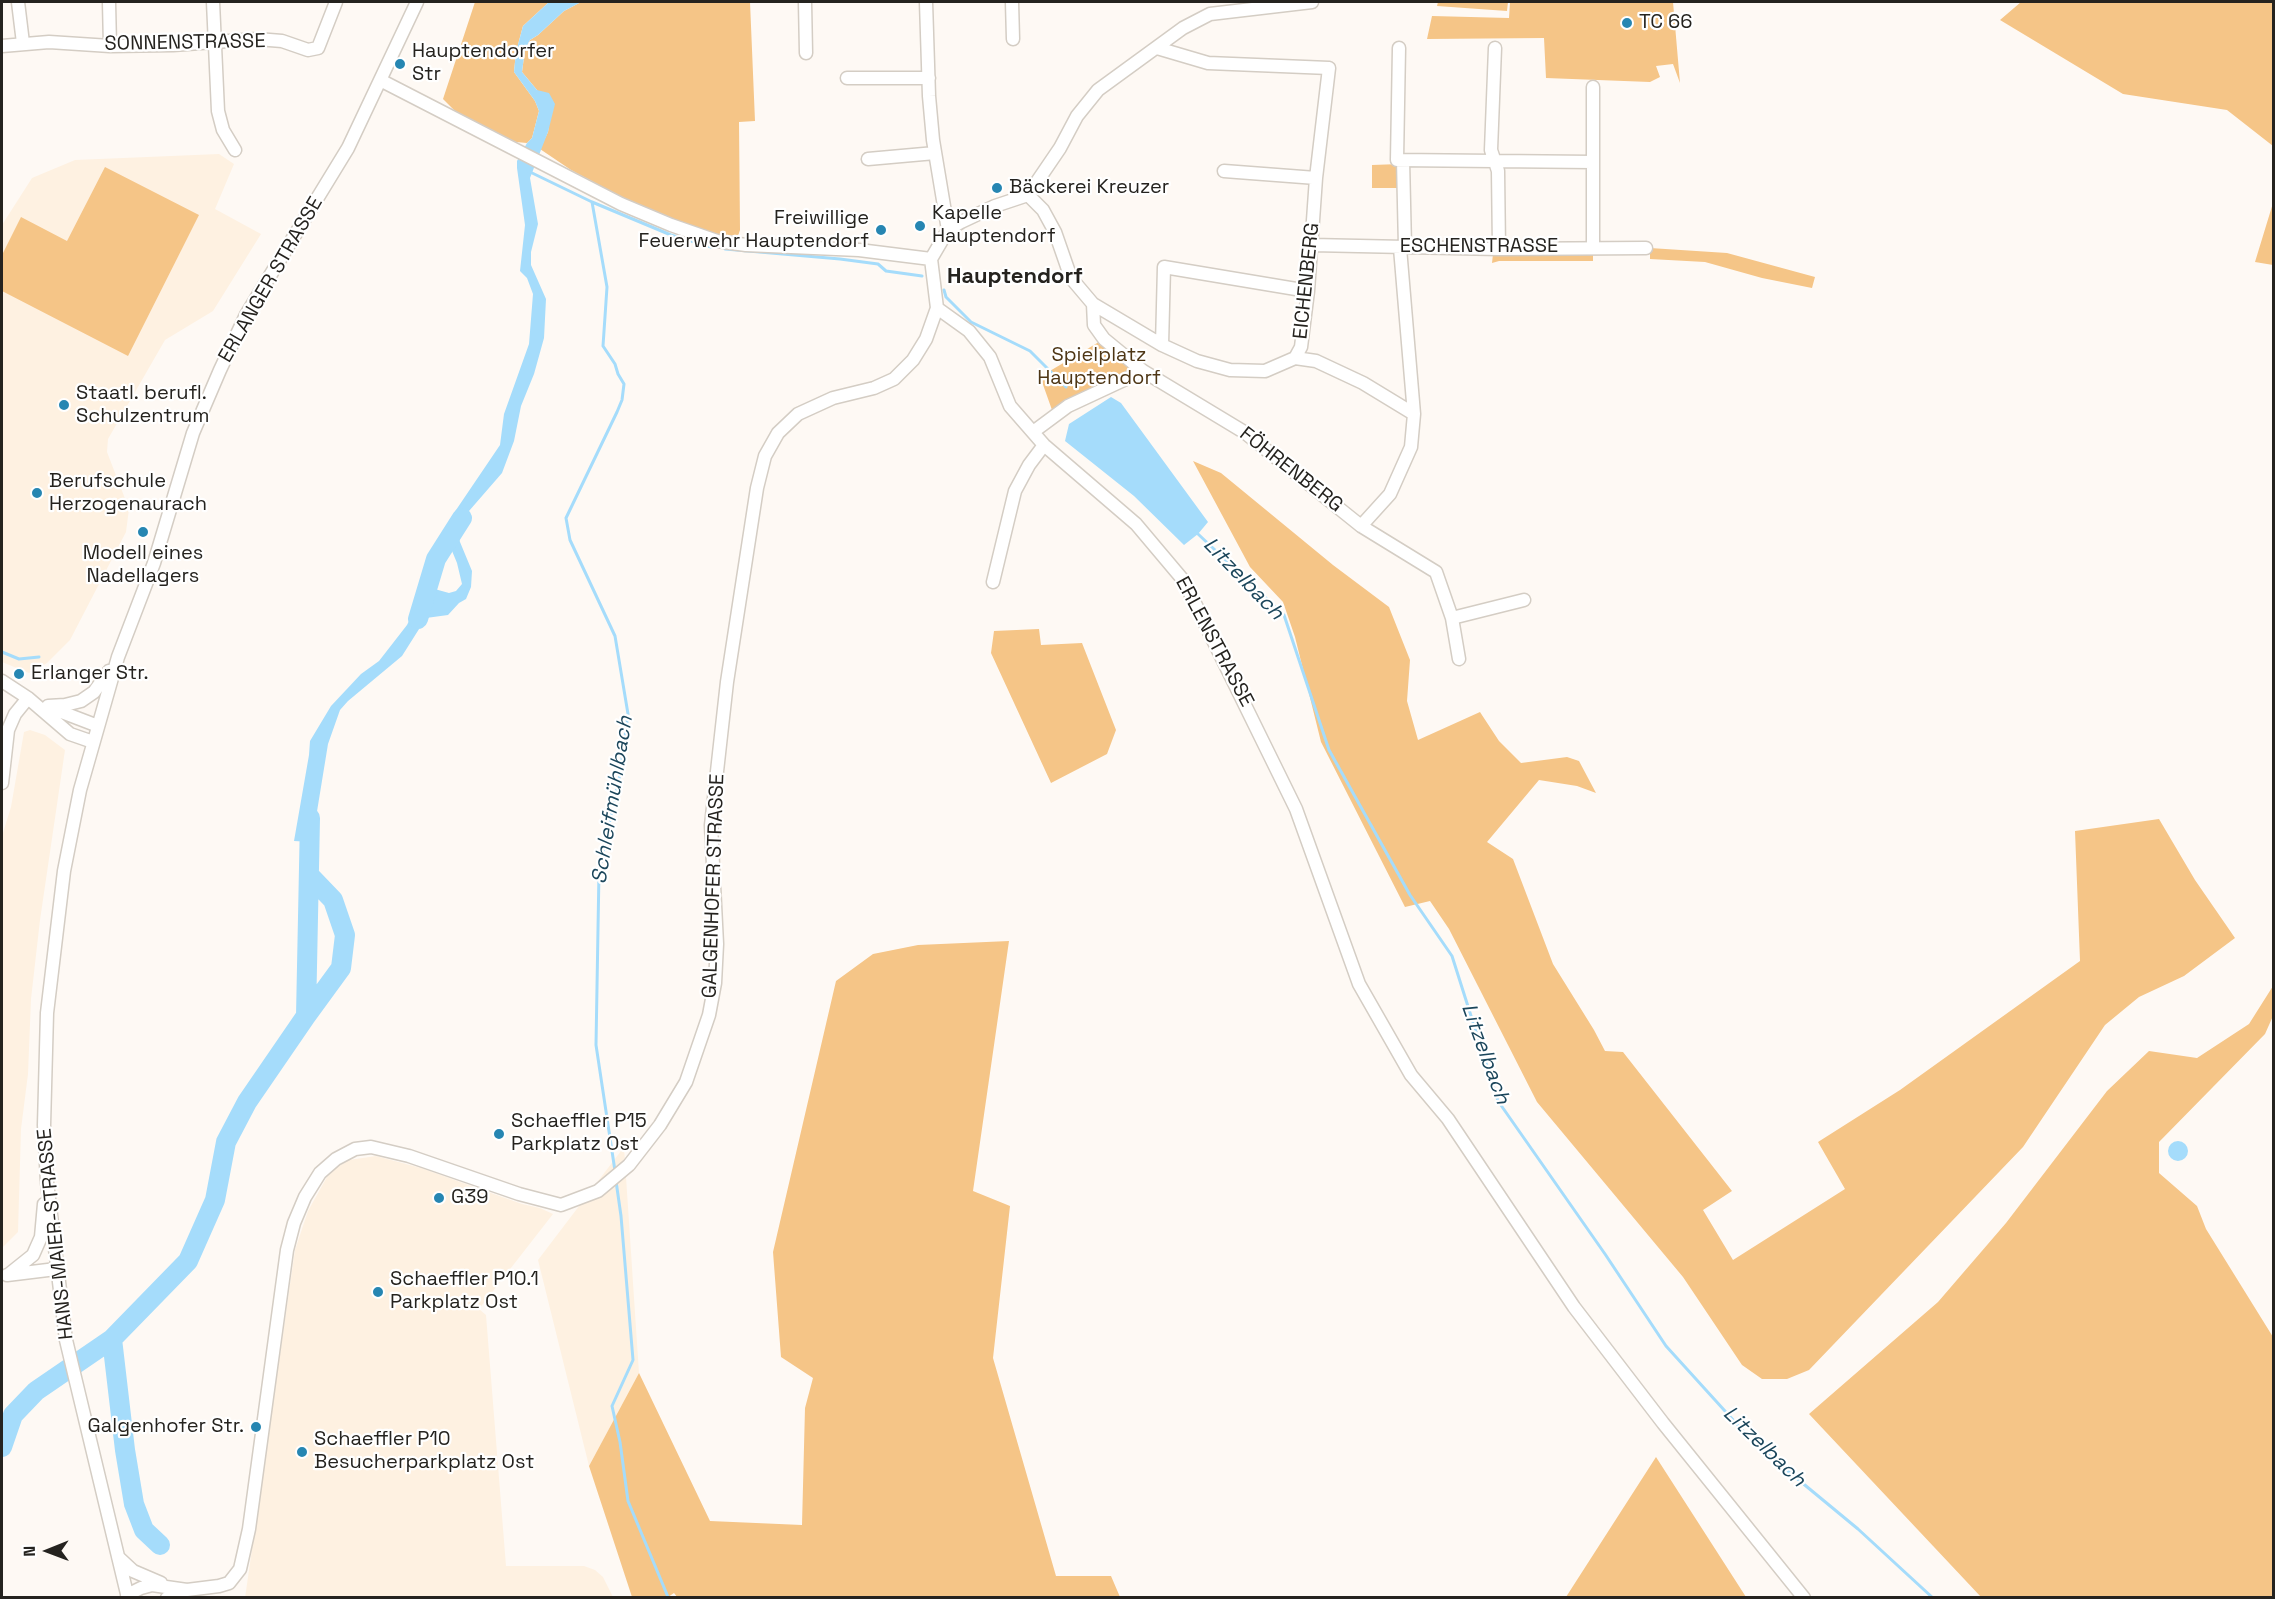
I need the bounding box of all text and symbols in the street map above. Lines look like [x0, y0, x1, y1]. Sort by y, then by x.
place label: TC 66 [1639, 11, 1693, 35]
marker: TC 66 [1620, 16, 1634, 30]
street label: SONNENSTRASSE [104, 30, 266, 56]
place label: Hauptendorfer Str [412, 40, 555, 87]
marker: Hauptendorfer Str [393, 57, 407, 71]
place label: Bäckerei Kreuzer [1009, 176, 1169, 200]
marker: Bäckerei Kreuzer [990, 181, 1004, 195]
street label: ERLANGER STRASSE [214, 193, 328, 367]
place label: Kapelle Hauptendorf [932, 202, 1056, 249]
place label: Freiwillige Feuerwehr Hauptendorf [639, 207, 869, 254]
marker: Kapelle Hauptendorf [913, 219, 927, 233]
street label: EICHENBERG [1289, 222, 1325, 340]
marker: Freiwillige Feuerwehr Hauptendorf [874, 223, 888, 237]
street label: ESCHENSTRASSE [1400, 235, 1558, 259]
district label: Hauptendorf [947, 264, 1083, 290]
park label: Spielplatz Hauptendorf [1037, 344, 1161, 391]
place label: Staatl. berufl. Schulzentrum [76, 382, 209, 429]
marker: Staatl. berufl. Schulzentrum [57, 398, 71, 412]
street label: FÖHRENBERG [1235, 422, 1347, 518]
place label: Berufschule Herzogenaurach [49, 470, 207, 517]
marker: Berufschule Herzogenaurach [30, 486, 44, 500]
marker: Modell eines Nadellagers [136, 525, 150, 539]
water label: Litzelbach [1197, 532, 1289, 626]
place label: Modell eines Nadellagers [83, 542, 203, 589]
street label: ERLENSTRASSE [1170, 573, 1258, 711]
place label: Erlanger Str. [31, 662, 149, 686]
marker: Erlanger Str. [12, 667, 26, 681]
water label: Schleifmühlbach [587, 714, 639, 886]
street label: GALGENHOFER STRASSE [698, 773, 730, 999]
water label: Litzelbach [1455, 1000, 1515, 1108]
place label: Schaeffler P15 Parkplatz Ost [511, 1110, 647, 1157]
street label: HANS-MAIER-STRASSE [33, 1127, 79, 1341]
marker: Schaeffler P15 Parkplatz Ost [492, 1127, 506, 1141]
place label: G39 [451, 1186, 489, 1210]
marker: G39 [432, 1191, 446, 1205]
place label: Schaeffler P10.1 Parkplatz Ost [390, 1268, 539, 1315]
marker: Schaeffler P10.1 Parkplatz Ost [371, 1285, 385, 1299]
water label: Litzelbach [1717, 1401, 1811, 1493]
place label: Galgenhofer Str. [88, 1415, 244, 1439]
marker: Galgenhofer Str. [249, 1420, 263, 1434]
place label: Schaeffler P10 Besucherparkplatz Ost [314, 1428, 534, 1475]
marker: Schaeffler P10 Besucherparkplatz Ost [295, 1445, 309, 1459]
north arrow [18, 1521, 78, 1581]
text: N [19, 1546, 40, 1557]

